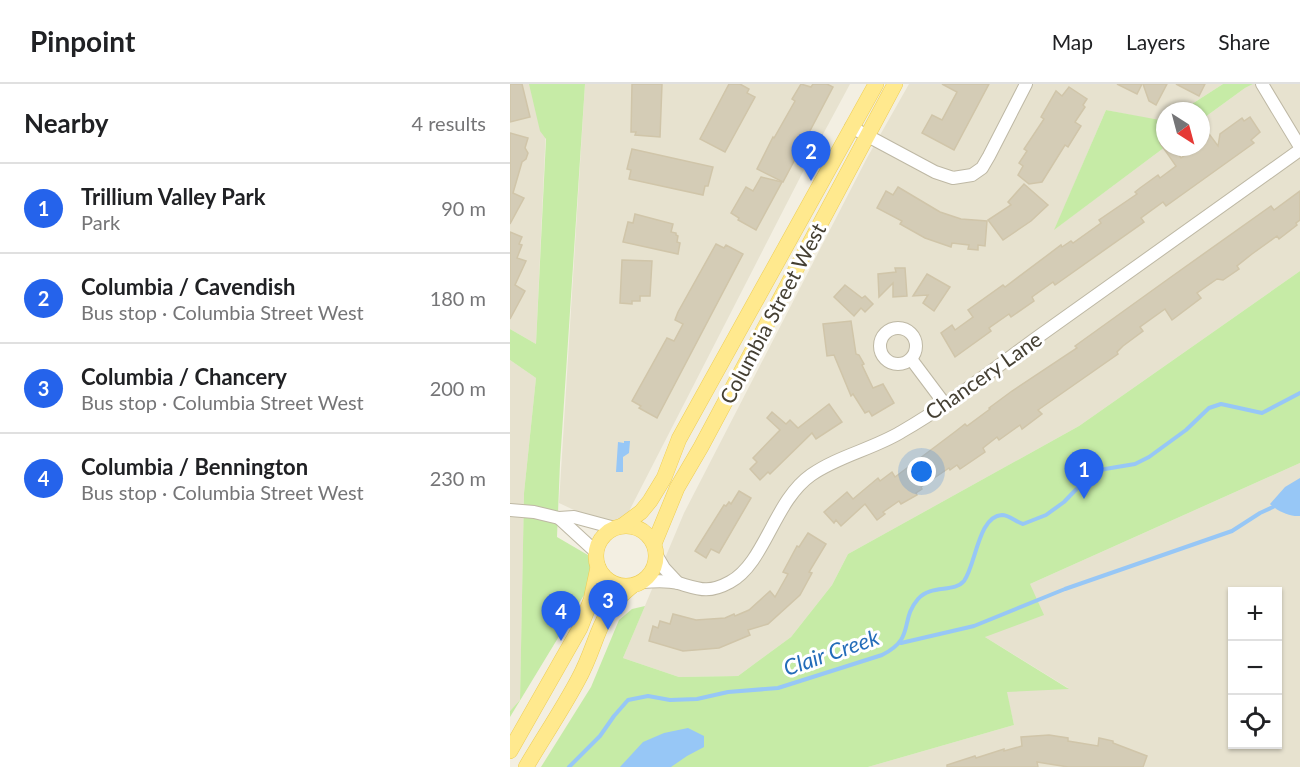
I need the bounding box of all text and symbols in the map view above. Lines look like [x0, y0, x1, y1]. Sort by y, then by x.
text: Pinpoint [30, 24, 135, 58]
text: Map [1052, 29, 1093, 54]
text: Layers [1126, 29, 1185, 54]
text: Share [1218, 29, 1270, 54]
north arrow [1156, 102, 1210, 156]
text: Nearby [24, 107, 109, 139]
text: 4 results [411, 111, 486, 135]
pin: 2 [792, 132, 830, 181]
text: Trillium Valley Park [81, 183, 266, 210]
text: 1 [38, 196, 49, 220]
text: 90 m [441, 196, 486, 220]
text: Park [81, 210, 120, 234]
street label: Columbia Street West [714, 218, 830, 408]
text: Columbia / Cavendish [81, 273, 295, 300]
text: 2 [38, 286, 49, 310]
text: 180 m [430, 286, 486, 310]
text: Bus stop · Columbia Street West [81, 300, 364, 324]
street label: Chancery Lane [920, 326, 1046, 424]
text: Columbia / Chancery [81, 363, 287, 390]
text: 3 [38, 376, 49, 400]
text: 200 m [430, 376, 486, 400]
text: Bus stop · Columbia Street West [81, 390, 364, 414]
pin: 1 [1064, 450, 1104, 499]
text: Columbia / Bennington [81, 453, 308, 480]
your location [907, 457, 936, 486]
text: 4 [38, 466, 49, 490]
text: 230 m [430, 466, 486, 490]
text: Bus stop · Columbia Street West [81, 480, 364, 504]
pin: 3 [588, 580, 628, 630]
map controls [1228, 587, 1282, 749]
button: + [1228, 587, 1282, 641]
pin: 4 [542, 592, 580, 641]
water label: Clair Creek [780, 623, 883, 681]
button: − [1228, 641, 1282, 695]
button: locate [1228, 695, 1282, 749]

